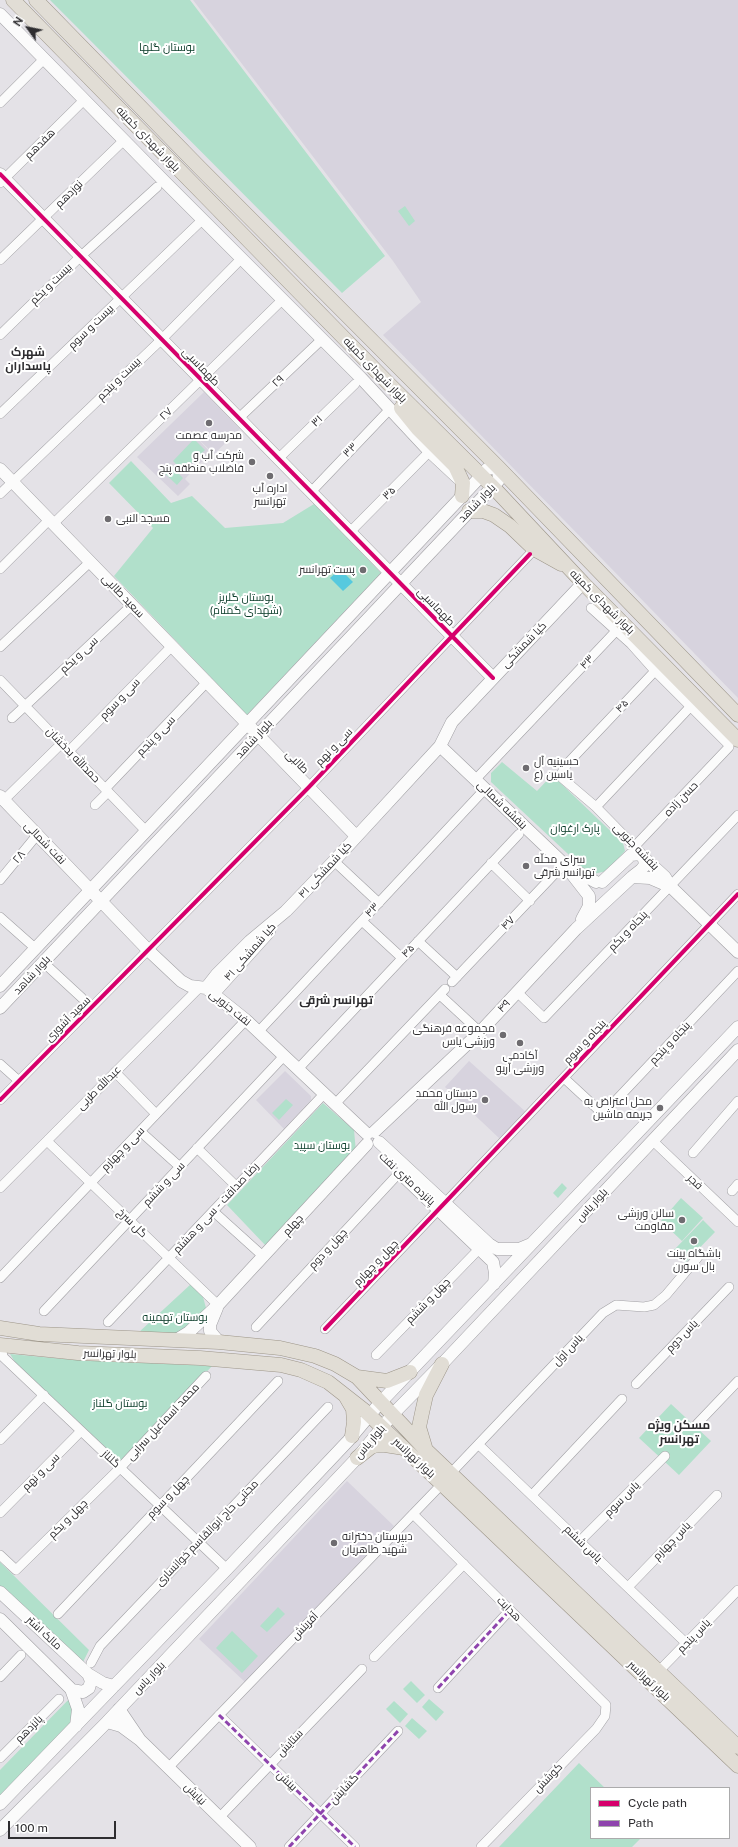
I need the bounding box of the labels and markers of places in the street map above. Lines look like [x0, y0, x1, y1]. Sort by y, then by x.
marker: مدرسه عصمت [204, 418, 214, 428]
place label: مدرسه عصمت [176, 429, 242, 443]
place label: شرکت آب و فاضلاب منطقه پنج [159, 449, 244, 475]
marker: شرکت آب و فاضلاب منطقه پنج [247, 457, 257, 467]
marker: اداره آب تهرانسر [265, 471, 275, 481]
place label: اداره آب تهرانسر [253, 482, 287, 508]
place label: مسجد النبی [116, 512, 170, 526]
marker: مسجد النبی [103, 514, 113, 524]
place label: پست تهرانسر [299, 563, 355, 577]
marker: پست تهرانسر [358, 565, 368, 575]
place label: حسینیه آل یاسین (ع [534, 755, 579, 781]
marker: حسینیه آل یاسین (ع [521, 763, 531, 773]
place label: سرای محلّه تهرانسر شرقی [534, 853, 595, 879]
marker: سرای محلّه تهرانسر شرقی [521, 861, 531, 871]
place label: مجموعه فرهنگی ورزشی یاس [413, 1022, 495, 1048]
marker: مجموعه فرهنگی ورزشی یاس [498, 1030, 508, 1040]
marker: آکادمی ورزشی آریو [515, 1038, 525, 1048]
place label: آکادمی ورزشی آریو [496, 1049, 544, 1075]
place label: دبستان محمد رسول الله [416, 1087, 477, 1113]
marker: دبستان محمد رسول الله [480, 1095, 490, 1105]
place label: محل اعتراض به جریمه ماشین [584, 1095, 652, 1121]
marker: محل اعتراض به جریمه ماشین [655, 1103, 665, 1113]
place label: سالن ورزشی مقاومت [618, 1207, 674, 1233]
marker: سالن ورزشی مقاومت [677, 1215, 687, 1225]
marker: باشگاه پینت بال سورن [689, 1236, 699, 1246]
place label: باشگاه پینت بال سورن [667, 1247, 721, 1273]
place label: دبیرستان دخترانه شهید طاهریان [342, 1530, 413, 1556]
marker: دبیرستان دخترانه شهید طاهریان [329, 1538, 339, 1548]

